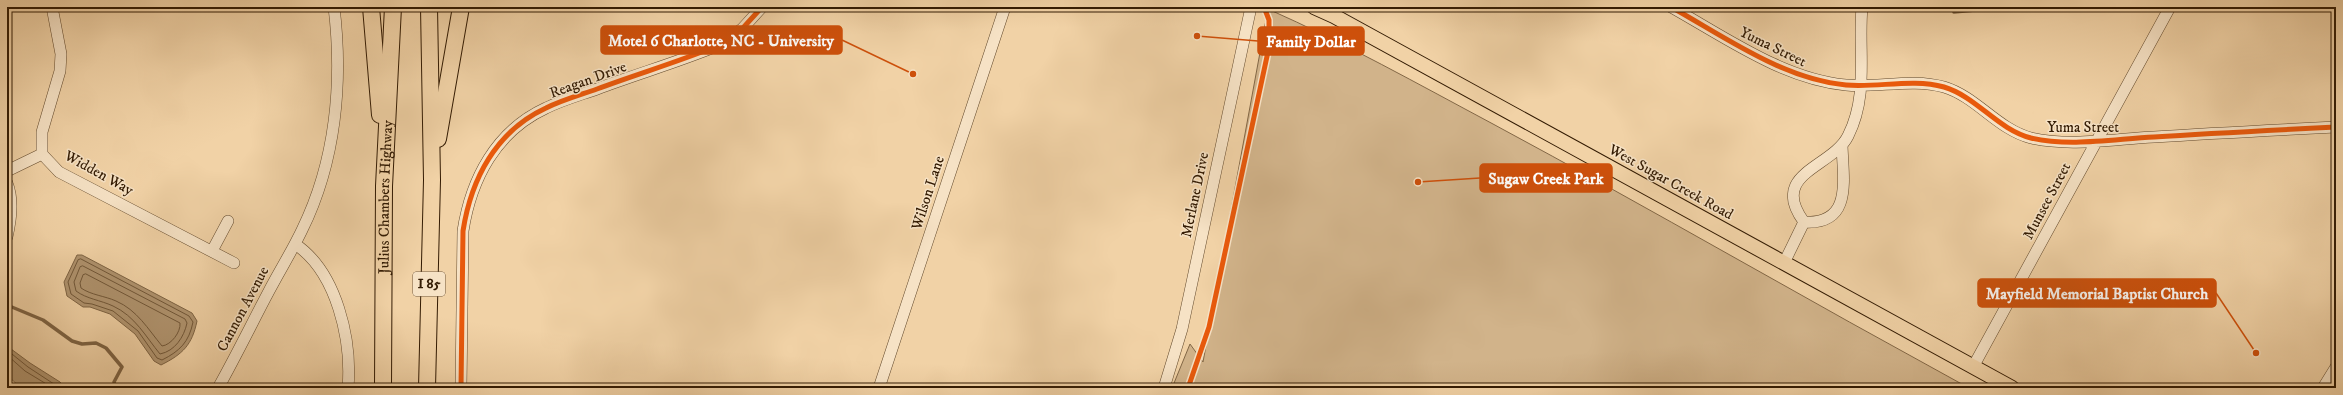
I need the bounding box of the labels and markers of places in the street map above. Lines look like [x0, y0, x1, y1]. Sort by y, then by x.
callout: Motel 6 Charlotte, NC - University [601, 26, 842, 54]
callout: Family Dollar [1258, 27, 1364, 55]
callout: Sugaw Creek Park [1480, 164, 1612, 192]
callout: Mayfield Memorial Baptist Church [1978, 279, 2216, 307]

